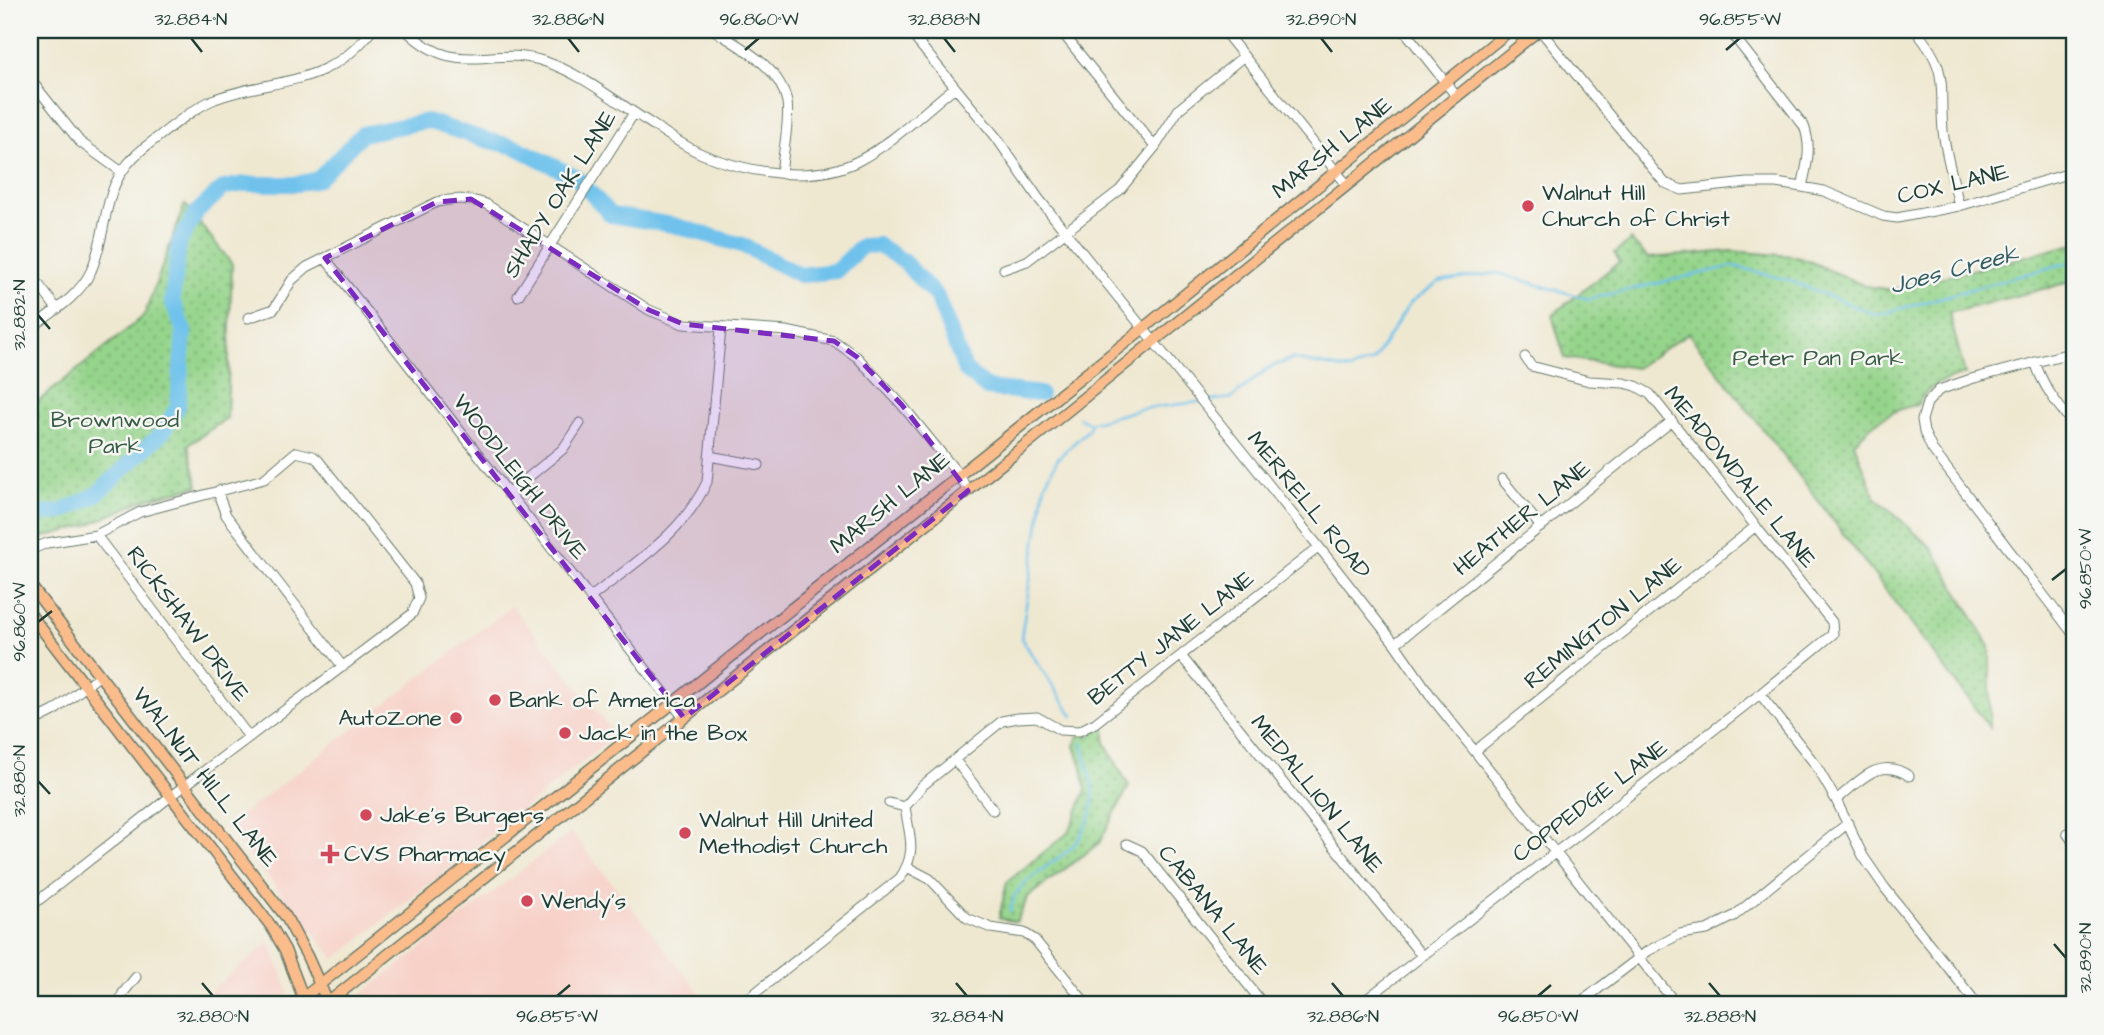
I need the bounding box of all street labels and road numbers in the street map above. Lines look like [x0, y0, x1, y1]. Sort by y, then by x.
street label: MARSH LANE [1265, 89, 1399, 207]
street label: SHADY OAK LANE [496, 104, 625, 284]
street label: COX LANE [1894, 156, 2012, 212]
street label: MEADOWDALE LANE [1656, 379, 1824, 575]
street label: WOODLEIGH DRIVE [445, 387, 595, 567]
street label: MERRELL ROAD [1239, 424, 1379, 586]
street label: MARSH LANE [823, 444, 957, 562]
street label: HEATHER LANE [1446, 452, 1598, 583]
street label: RICKSHAW DRIVE [119, 540, 257, 709]
street label: REMINGTON LANE [1517, 549, 1689, 697]
street label: BETTY JANE LANE [1081, 563, 1261, 713]
street label: WALNUT HILL LANE [125, 680, 286, 874]
street label: MEDALLION LANE [1243, 708, 1391, 880]
street label: COPPEDGE LANE [1506, 732, 1675, 870]
street label: CABANA LANE [1150, 838, 1276, 982]

